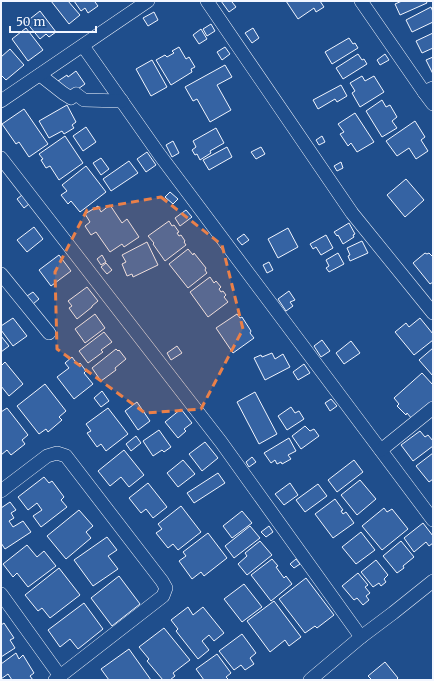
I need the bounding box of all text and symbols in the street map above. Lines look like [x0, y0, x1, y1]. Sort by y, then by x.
scale bar [10, 8, 96, 34]
text: 50 m [16, 14, 45, 29]

